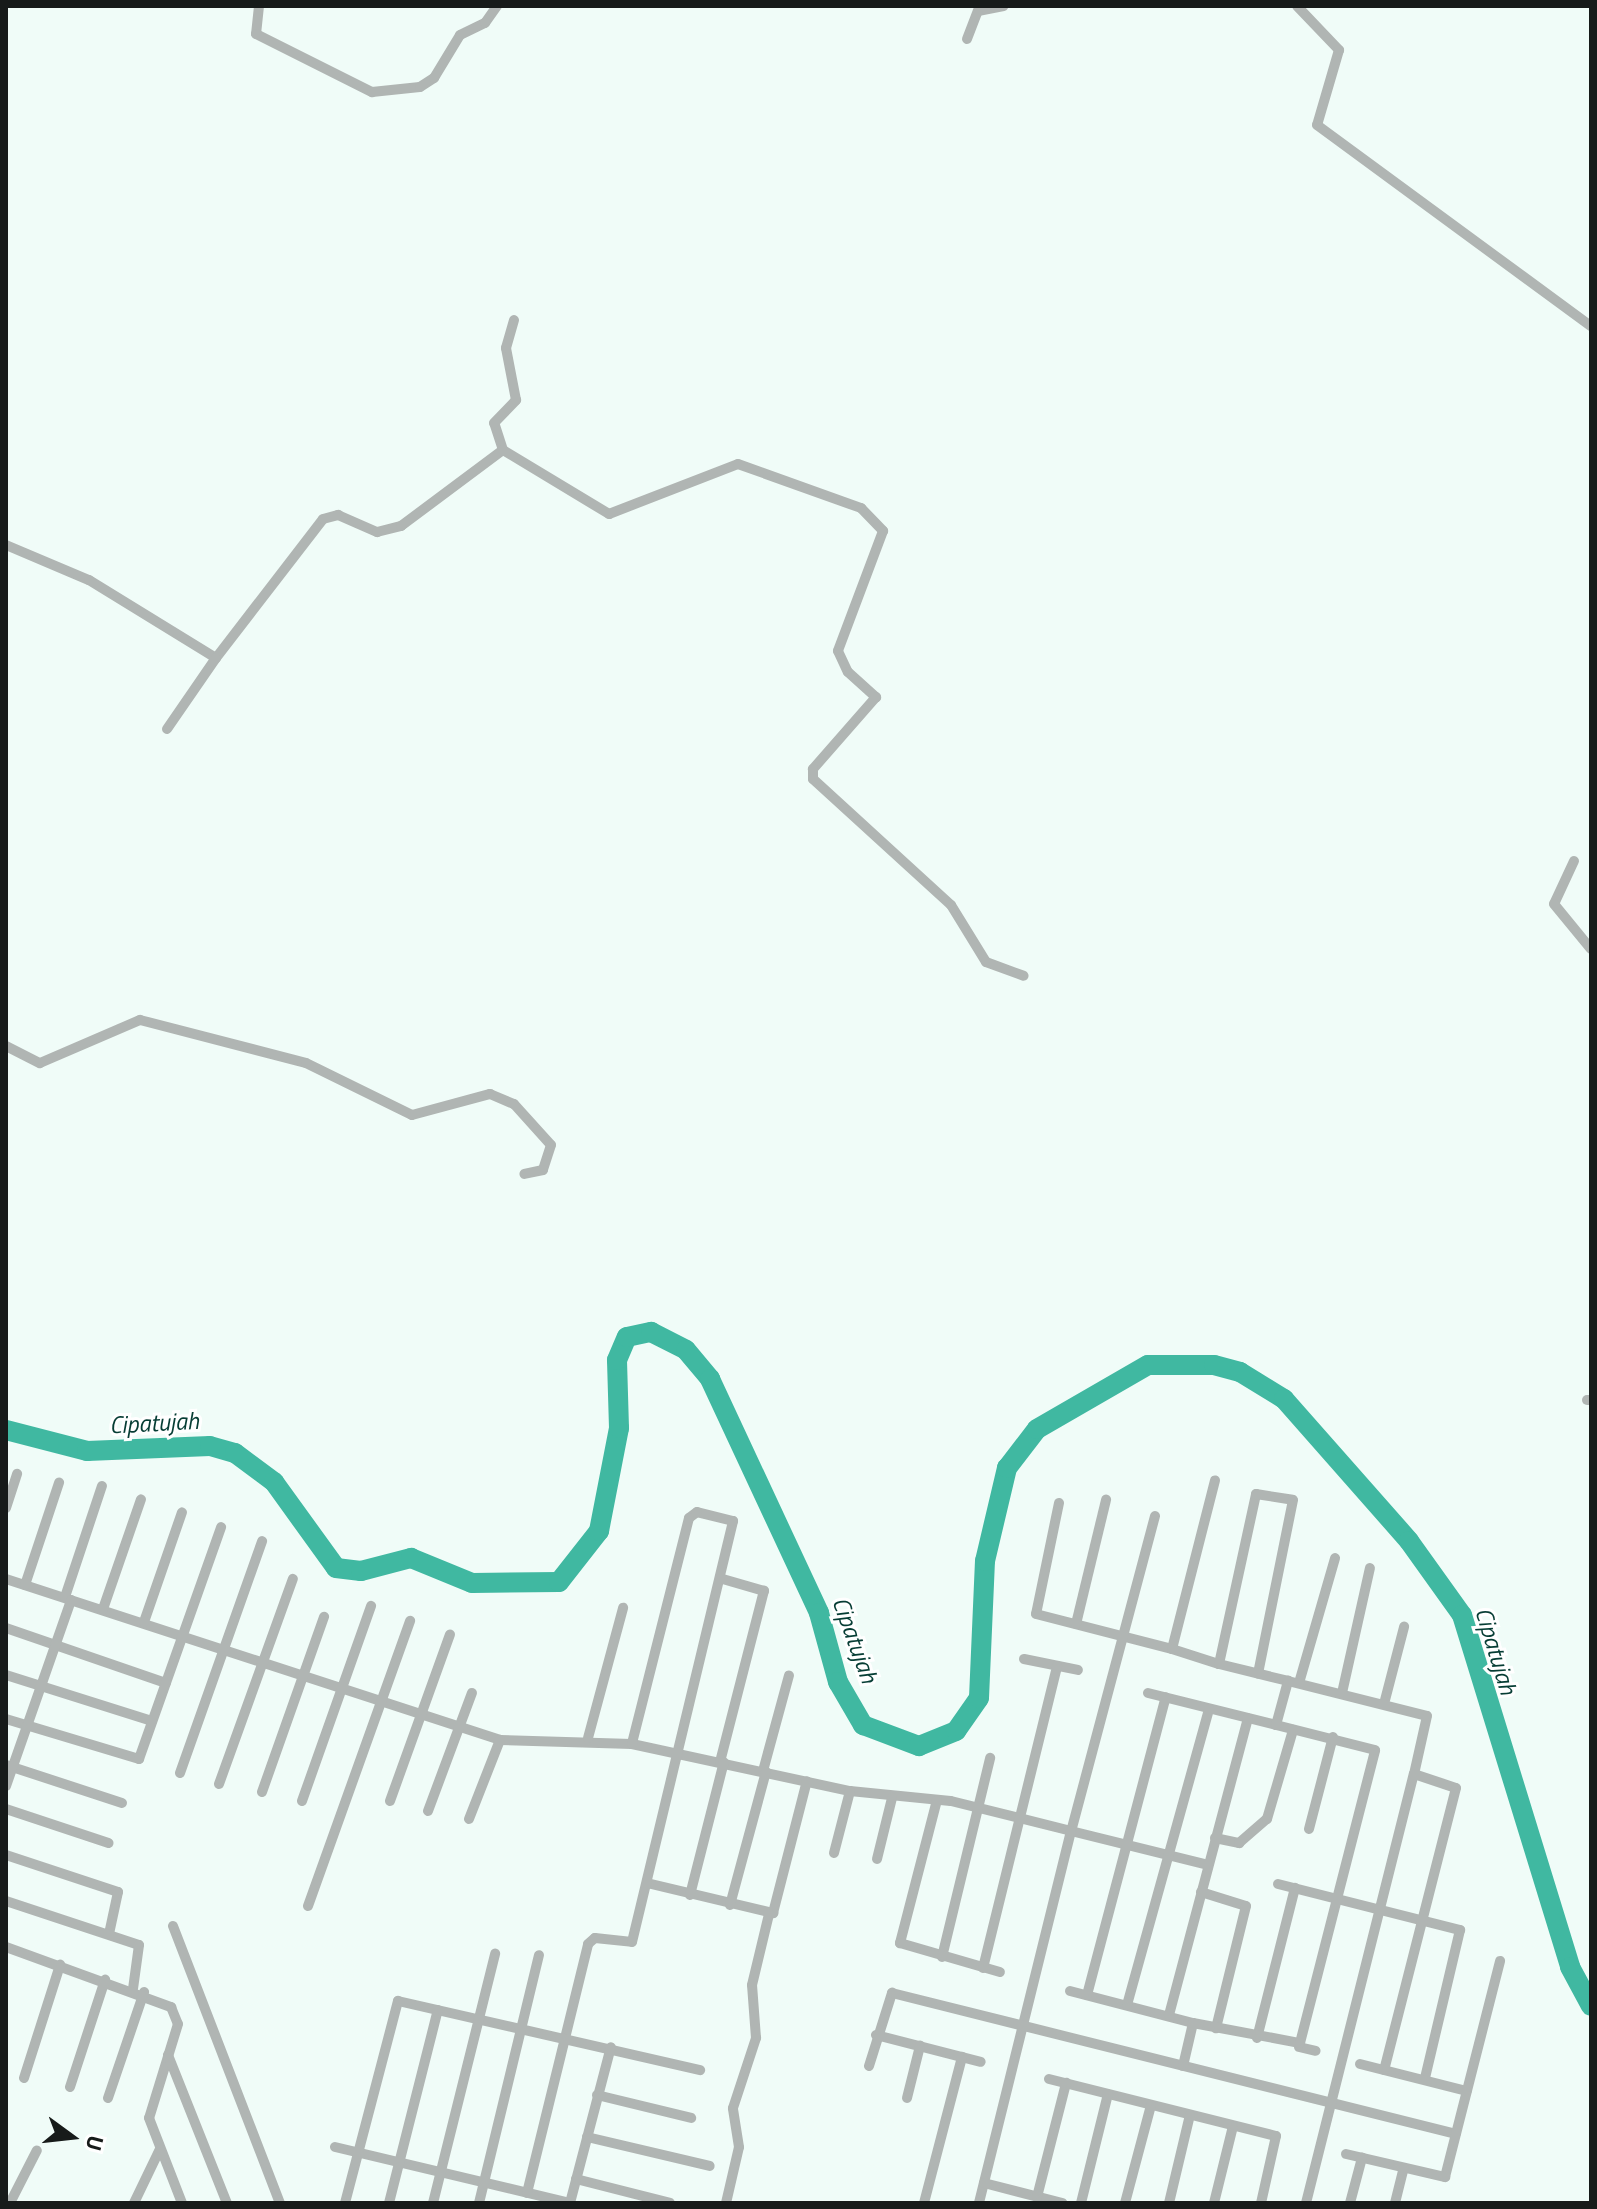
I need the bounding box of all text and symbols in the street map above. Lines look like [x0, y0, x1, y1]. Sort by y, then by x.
water label: Cipatujah [109, 1406, 199, 1440]
water label: Cipatujah [826, 1593, 884, 1687]
water label: Cipatujah [1469, 1604, 1523, 1698]
north arrow [32, 2097, 112, 2177]
text: U [77, 2132, 113, 2155]

